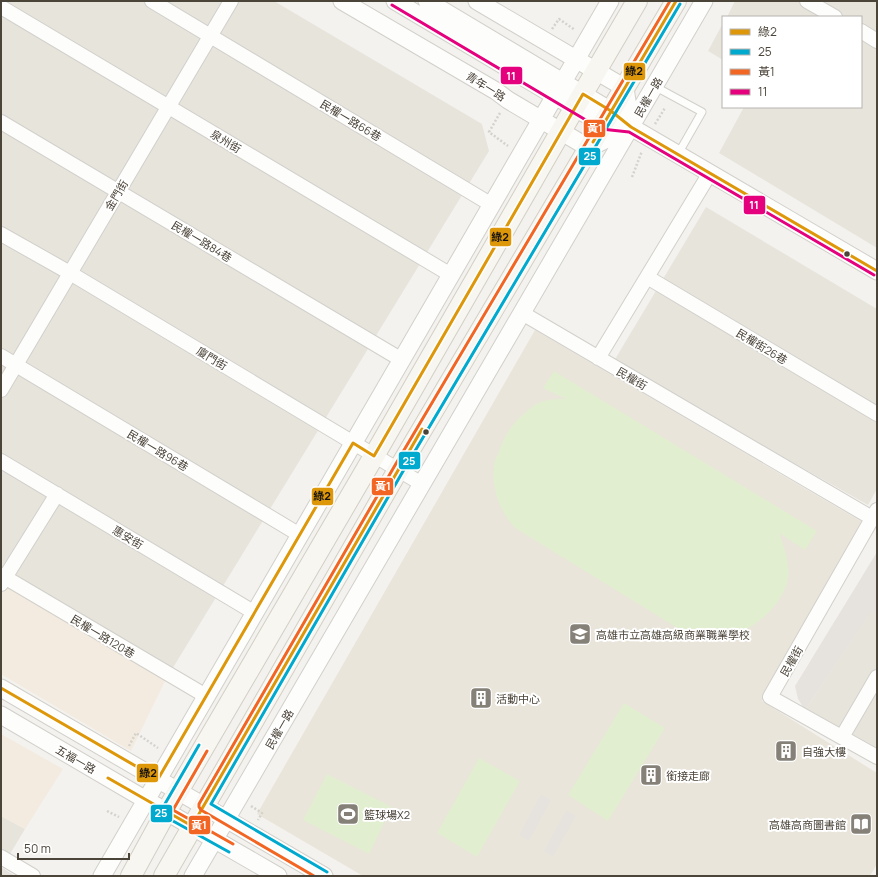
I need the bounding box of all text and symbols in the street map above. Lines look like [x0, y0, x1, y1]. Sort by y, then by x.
legend [722, 16, 862, 108]
text: 綠2 [758, 23, 777, 40]
text: 25 [758, 43, 772, 60]
line badge: 綠2 [623, 62, 646, 81]
text: 綠2 [625, 63, 643, 78]
text: 黃1 [758, 63, 775, 80]
line badge: 11 [500, 66, 523, 85]
street label: 青年一路 [463, 68, 509, 104]
text: 11 [506, 68, 516, 83]
street label: 民權一路 [631, 74, 665, 120]
text: 11 [758, 83, 767, 100]
street label: 民權一路66巷 [318, 96, 384, 144]
line badge: 黃1 [583, 119, 606, 138]
text: 黃1 [587, 120, 603, 135]
street label: 泉州街 [208, 126, 244, 156]
line badge: 25 [578, 147, 601, 166]
text: 25 [584, 148, 597, 163]
street label: 金門街 [101, 177, 131, 213]
line badge: 11 [743, 195, 766, 215]
text: 11 [749, 197, 759, 212]
street label: 民權一路84巷 [169, 217, 235, 265]
line badge: 綠2 [489, 227, 512, 247]
text: 綠2 [491, 229, 509, 244]
unlabelled marker [842, 249, 852, 259]
street label: 民權街26巷 [734, 325, 790, 367]
street label: 廈門街 [194, 343, 230, 373]
street label: 民權街 [614, 363, 650, 393]
street label: 民權一路96巷 [125, 426, 191, 474]
unlabelled marker [421, 427, 431, 437]
line badge: 25 [398, 451, 421, 470]
text: 25 [403, 453, 416, 468]
line badge: 黃1 [371, 477, 394, 496]
text: 黃1 [375, 478, 391, 493]
line badge: 綠2 [311, 487, 334, 506]
text: 綠2 [313, 488, 331, 503]
street label: 惠安街 [110, 522, 146, 552]
street label: 民權一路120巷 [68, 611, 138, 661]
school or university icon: 高雄市立高雄高級商業職業學校 [567, 621, 593, 647]
place label: 高雄市立高雄高級商業職業學校 [596, 627, 750, 642]
street label: 民權街 [776, 643, 806, 679]
building icon: 活動中心 [468, 685, 494, 711]
place label: 活動中心 [496, 691, 540, 706]
street label: 民權一路 [262, 706, 296, 752]
building icon: 自強大樓 [773, 738, 799, 764]
street label: 五福一路 [53, 742, 99, 776]
place label: 自強大樓 [802, 744, 846, 759]
building icon: 銜接走廊 [638, 762, 664, 788]
line badge: 綠2 [136, 763, 159, 783]
text: 綠2 [139, 765, 157, 780]
place label: 銜接走廊 [666, 768, 710, 783]
sports icon: 籃球場X2 [335, 801, 361, 827]
line badge: 25 [150, 804, 173, 823]
text: 25 [155, 805, 168, 820]
place label: 籃球場X2 [364, 807, 410, 822]
library icon: 高雄高商圖書館 [848, 811, 874, 837]
line badge: 黃1 [188, 815, 211, 835]
text: 黃1 [191, 817, 207, 832]
place label: 高雄高商圖書館 [769, 817, 846, 832]
scale bar [18, 835, 129, 861]
text: 50 m [24, 840, 51, 857]

